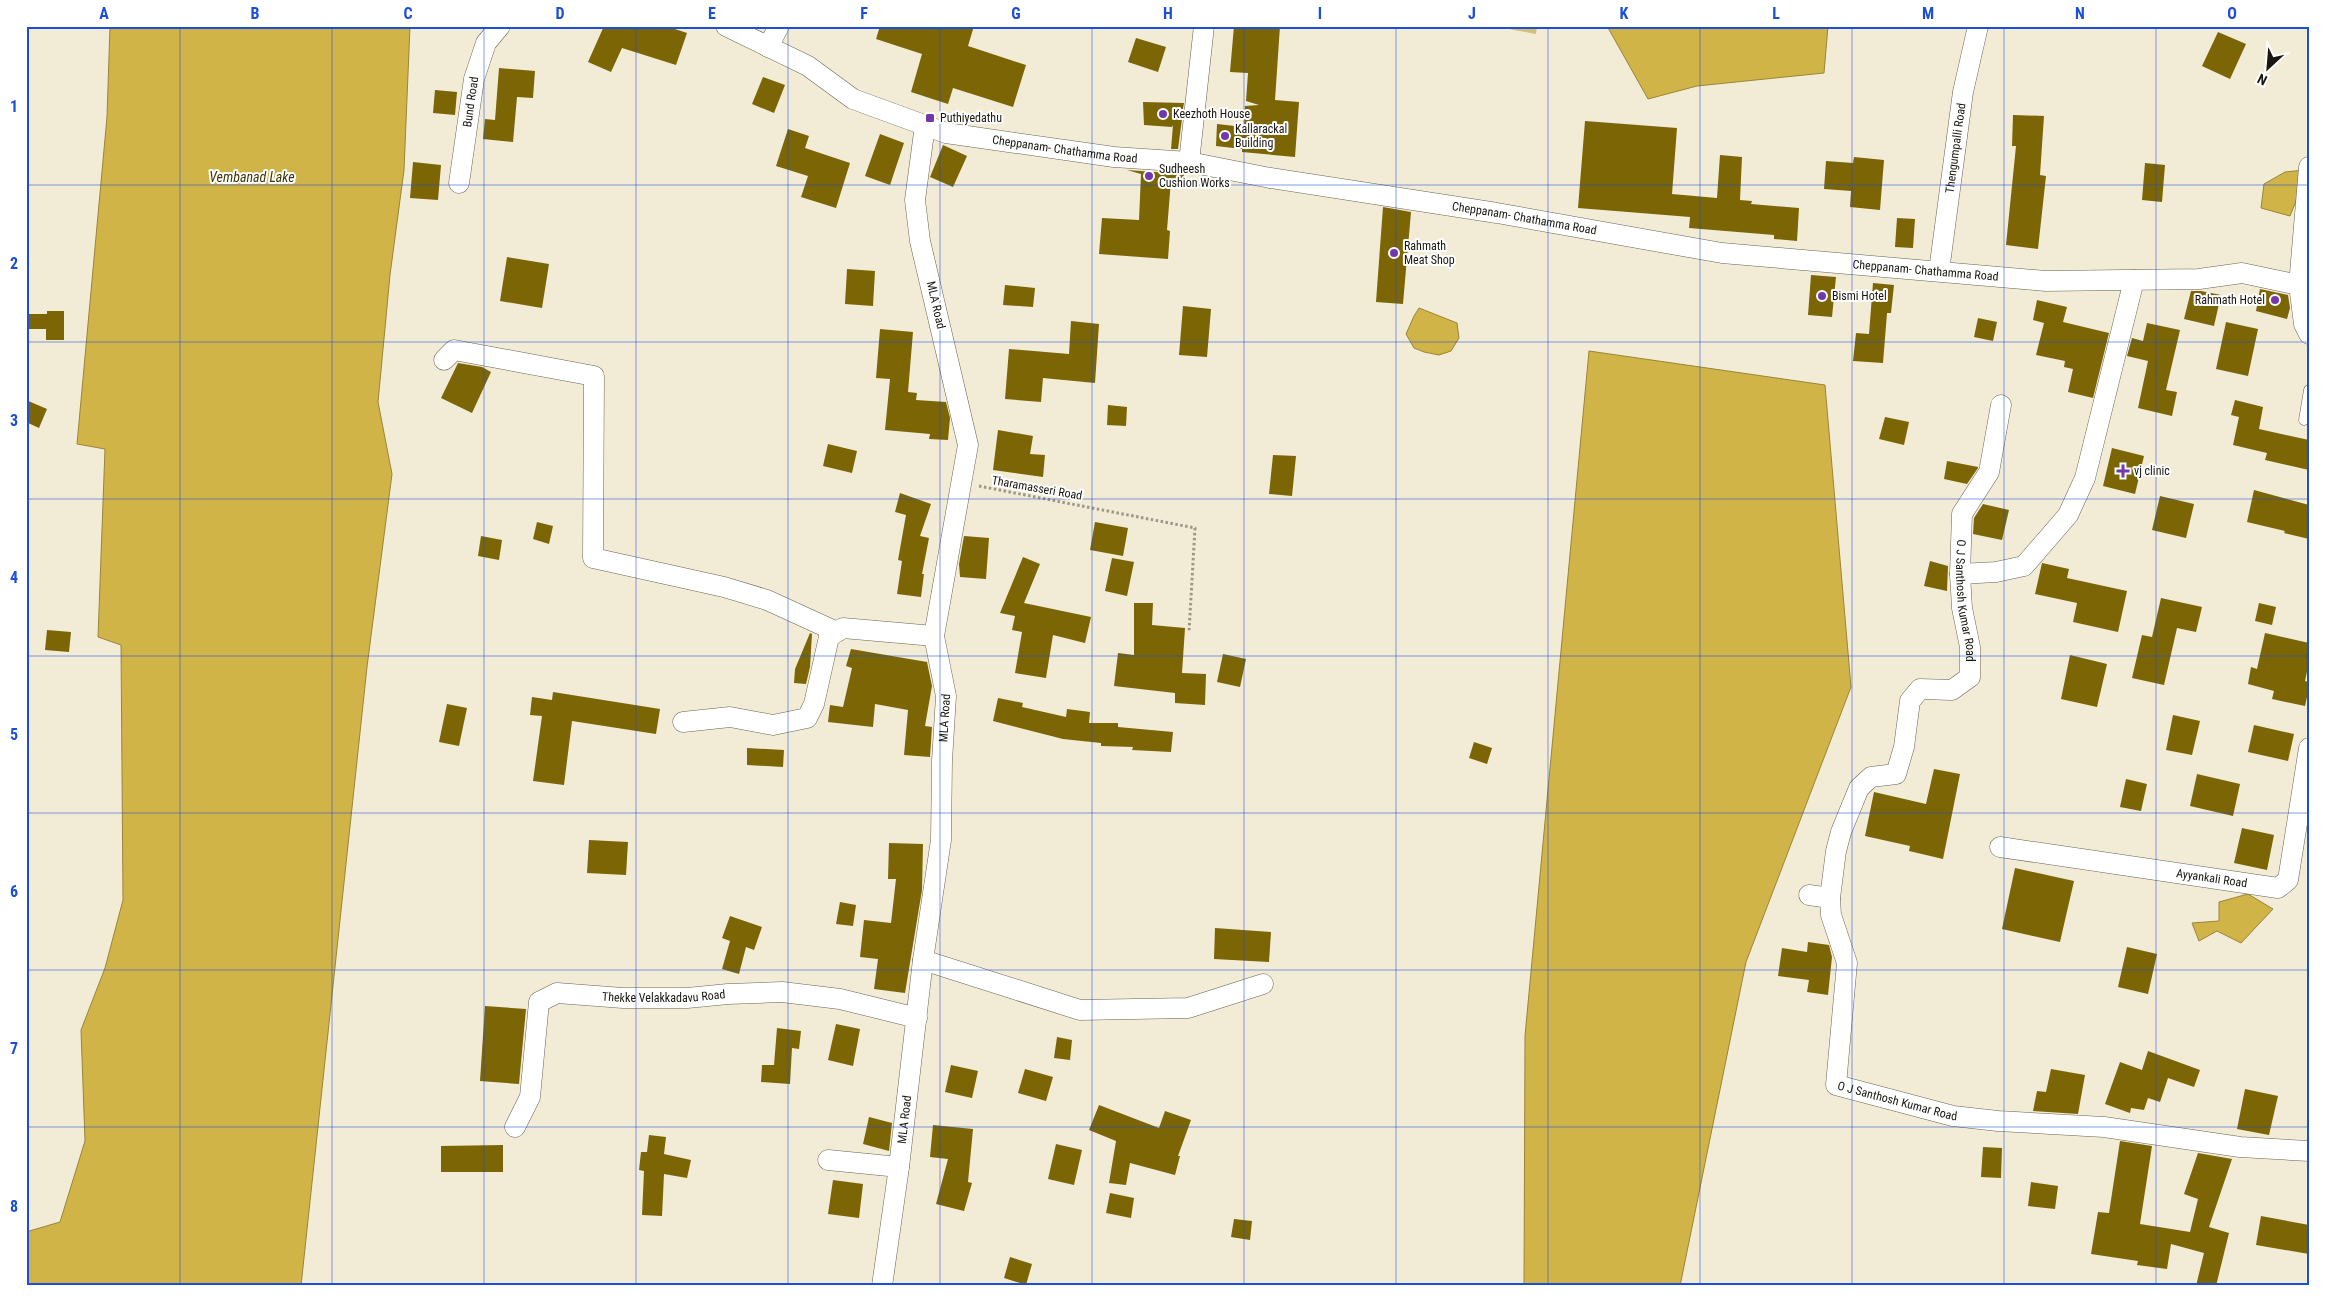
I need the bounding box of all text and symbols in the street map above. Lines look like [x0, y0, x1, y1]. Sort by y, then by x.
text: A [99, 4, 109, 23]
text: B [251, 4, 260, 23]
text: C [403, 4, 413, 23]
text: D [555, 4, 565, 23]
text: E [708, 4, 716, 23]
text: F [860, 4, 868, 23]
text: G [1011, 4, 1021, 23]
text: H [1163, 4, 1173, 23]
text: I [1318, 4, 1322, 23]
text: J [1468, 4, 1476, 23]
text: K [1620, 4, 1629, 23]
text: L [1772, 4, 1780, 23]
text: M [1922, 4, 1934, 23]
text: N [2075, 4, 2085, 23]
text: O [2227, 4, 2237, 23]
north arrow [2242, 42, 2292, 92]
text: N [2255, 71, 2270, 89]
street label: Bund Road [460, 76, 481, 128]
text: 1 [10, 97, 18, 116]
street label: Thengumpalli Road [1942, 102, 1968, 194]
place label: Keezhoth House [1173, 107, 1251, 121]
marker: Keezhoth House [1157, 108, 1169, 120]
place label: Puthiyedathu [940, 111, 1002, 125]
marker: Puthiyedathu [924, 112, 936, 124]
place label: Kallarackal Building [1235, 122, 1287, 150]
marker: Kallarackal Building [1219, 130, 1231, 142]
street label: Cheppanam- Chathamma Road [991, 133, 1138, 166]
place label: Sudheesh Cushion Works [1159, 162, 1230, 190]
water label: Vembanad Lake [209, 169, 295, 185]
marker: Sudheesh Cushion Works [1143, 170, 1155, 182]
street label: Cheppanam- Chathamma Road [1451, 199, 1598, 238]
place label: Rahmath Meat Shop [1404, 239, 1455, 267]
marker: Rahmath Meat Shop [1388, 247, 1400, 259]
text: 2 [10, 254, 18, 273]
street label: Cheppanam- Chathamma Road [1852, 257, 1999, 284]
street label: MLA Road [924, 280, 948, 330]
place label: Bismi Hotel [1832, 289, 1887, 303]
marker: Bismi Hotel [1816, 290, 1828, 302]
place label: Rahmath Hotel [2195, 293, 2265, 307]
marker: Rahmath Hotel [2269, 294, 2281, 306]
text: 3 [10, 411, 18, 430]
marker: vj clinic [2116, 464, 2130, 478]
place label: vj clinic [2134, 464, 2170, 478]
street label: Tharamasseri Road [991, 473, 1083, 503]
street label: O J Santhosh Kumar Road [1953, 539, 1977, 662]
text: 4 [10, 568, 18, 587]
street label: MLA Road [936, 693, 953, 743]
text: 5 [10, 725, 18, 744]
street label: Ayyankali Road [2175, 866, 2248, 890]
text: 6 [10, 882, 18, 901]
street label: Thekke Velakkadavu Road [602, 987, 726, 1005]
text: 7 [10, 1039, 18, 1058]
street label: O J Santhosh Kumar Road [1836, 1079, 1958, 1123]
street label: MLA Road [895, 1094, 914, 1145]
text: 8 [10, 1197, 18, 1216]

